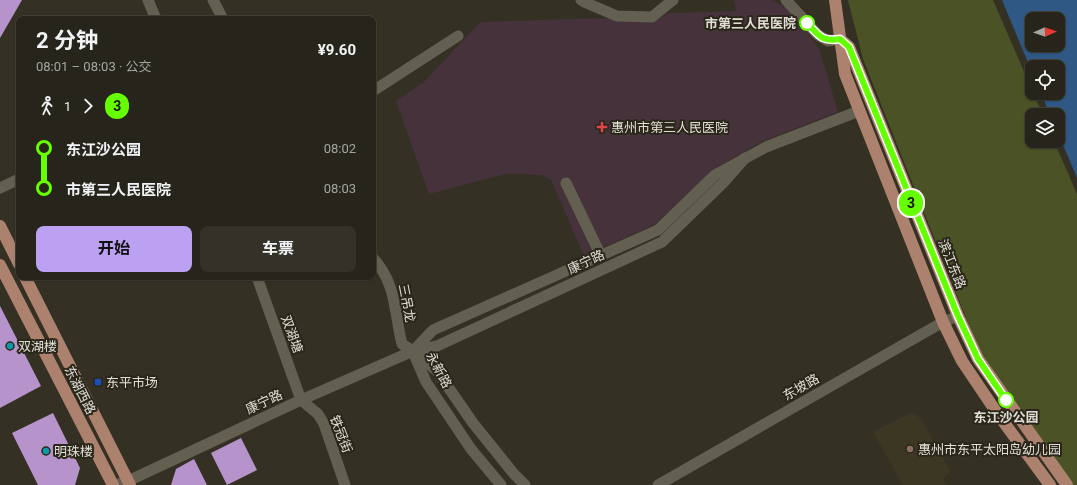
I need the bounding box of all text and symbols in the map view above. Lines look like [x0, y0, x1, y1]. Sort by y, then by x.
north arrow [1025, 12, 1065, 52]
map controls [1025, 12, 1065, 148]
marker: 市第三人民医院 [799, 15, 815, 31]
place label: 市第三人民医院 [705, 16, 796, 31]
text: 2 分钟 [36, 28, 98, 53]
text: ¥9.60 [318, 41, 356, 59]
text: 08:01 – 08:03 · 公交 [36, 59, 152, 74]
button: locate [1025, 60, 1065, 100]
icon: walk [36, 95, 58, 117]
icon: forward [77, 95, 99, 117]
text: 3 [113, 98, 121, 114]
text: 1 [64, 99, 71, 114]
button: layers [1025, 108, 1065, 148]
place label: 惠州市第三人民医院 [611, 120, 728, 135]
marker: 惠州市第三人民医院 [596, 121, 608, 133]
text: 东江沙公园 [66, 141, 141, 159]
text: 08:02 [324, 141, 356, 156]
text: 市第三人民医院 [66, 181, 171, 199]
text: 08:03 [324, 181, 356, 196]
line badge: 3 [898, 190, 924, 216]
text: 3 [907, 195, 915, 211]
button: 开始 [36, 226, 192, 272]
button: 车票 [200, 226, 356, 272]
street label: 滨江东路 [935, 237, 969, 291]
street label: 康宁路 [565, 247, 607, 277]
street label: 三吊龙 [396, 282, 418, 324]
street label: 双湖塘 [278, 313, 306, 355]
place label: 双湖楼 [18, 339, 57, 354]
marker: 双湖楼 [5, 341, 15, 351]
street label: 永新路 [423, 349, 455, 391]
street label: 东湖西路 [62, 363, 98, 417]
street label: 东坡路 [780, 371, 822, 403]
place label: 东平市场 [106, 375, 158, 390]
marker: 东平市场 [93, 377, 103, 387]
street label: 康宁路 [243, 387, 285, 417]
marker: 东江沙公园 [998, 392, 1014, 408]
place label: 东江沙公园 [973, 410, 1039, 425]
street label: 铁冠街 [327, 413, 355, 455]
place label: 惠州市东平太阳岛幼儿园 [918, 442, 1061, 457]
place label: 明珠楼 [54, 444, 93, 459]
marker: 惠州市东平太阳岛幼儿园 [905, 444, 915, 454]
marker: 明珠楼 [41, 446, 51, 456]

